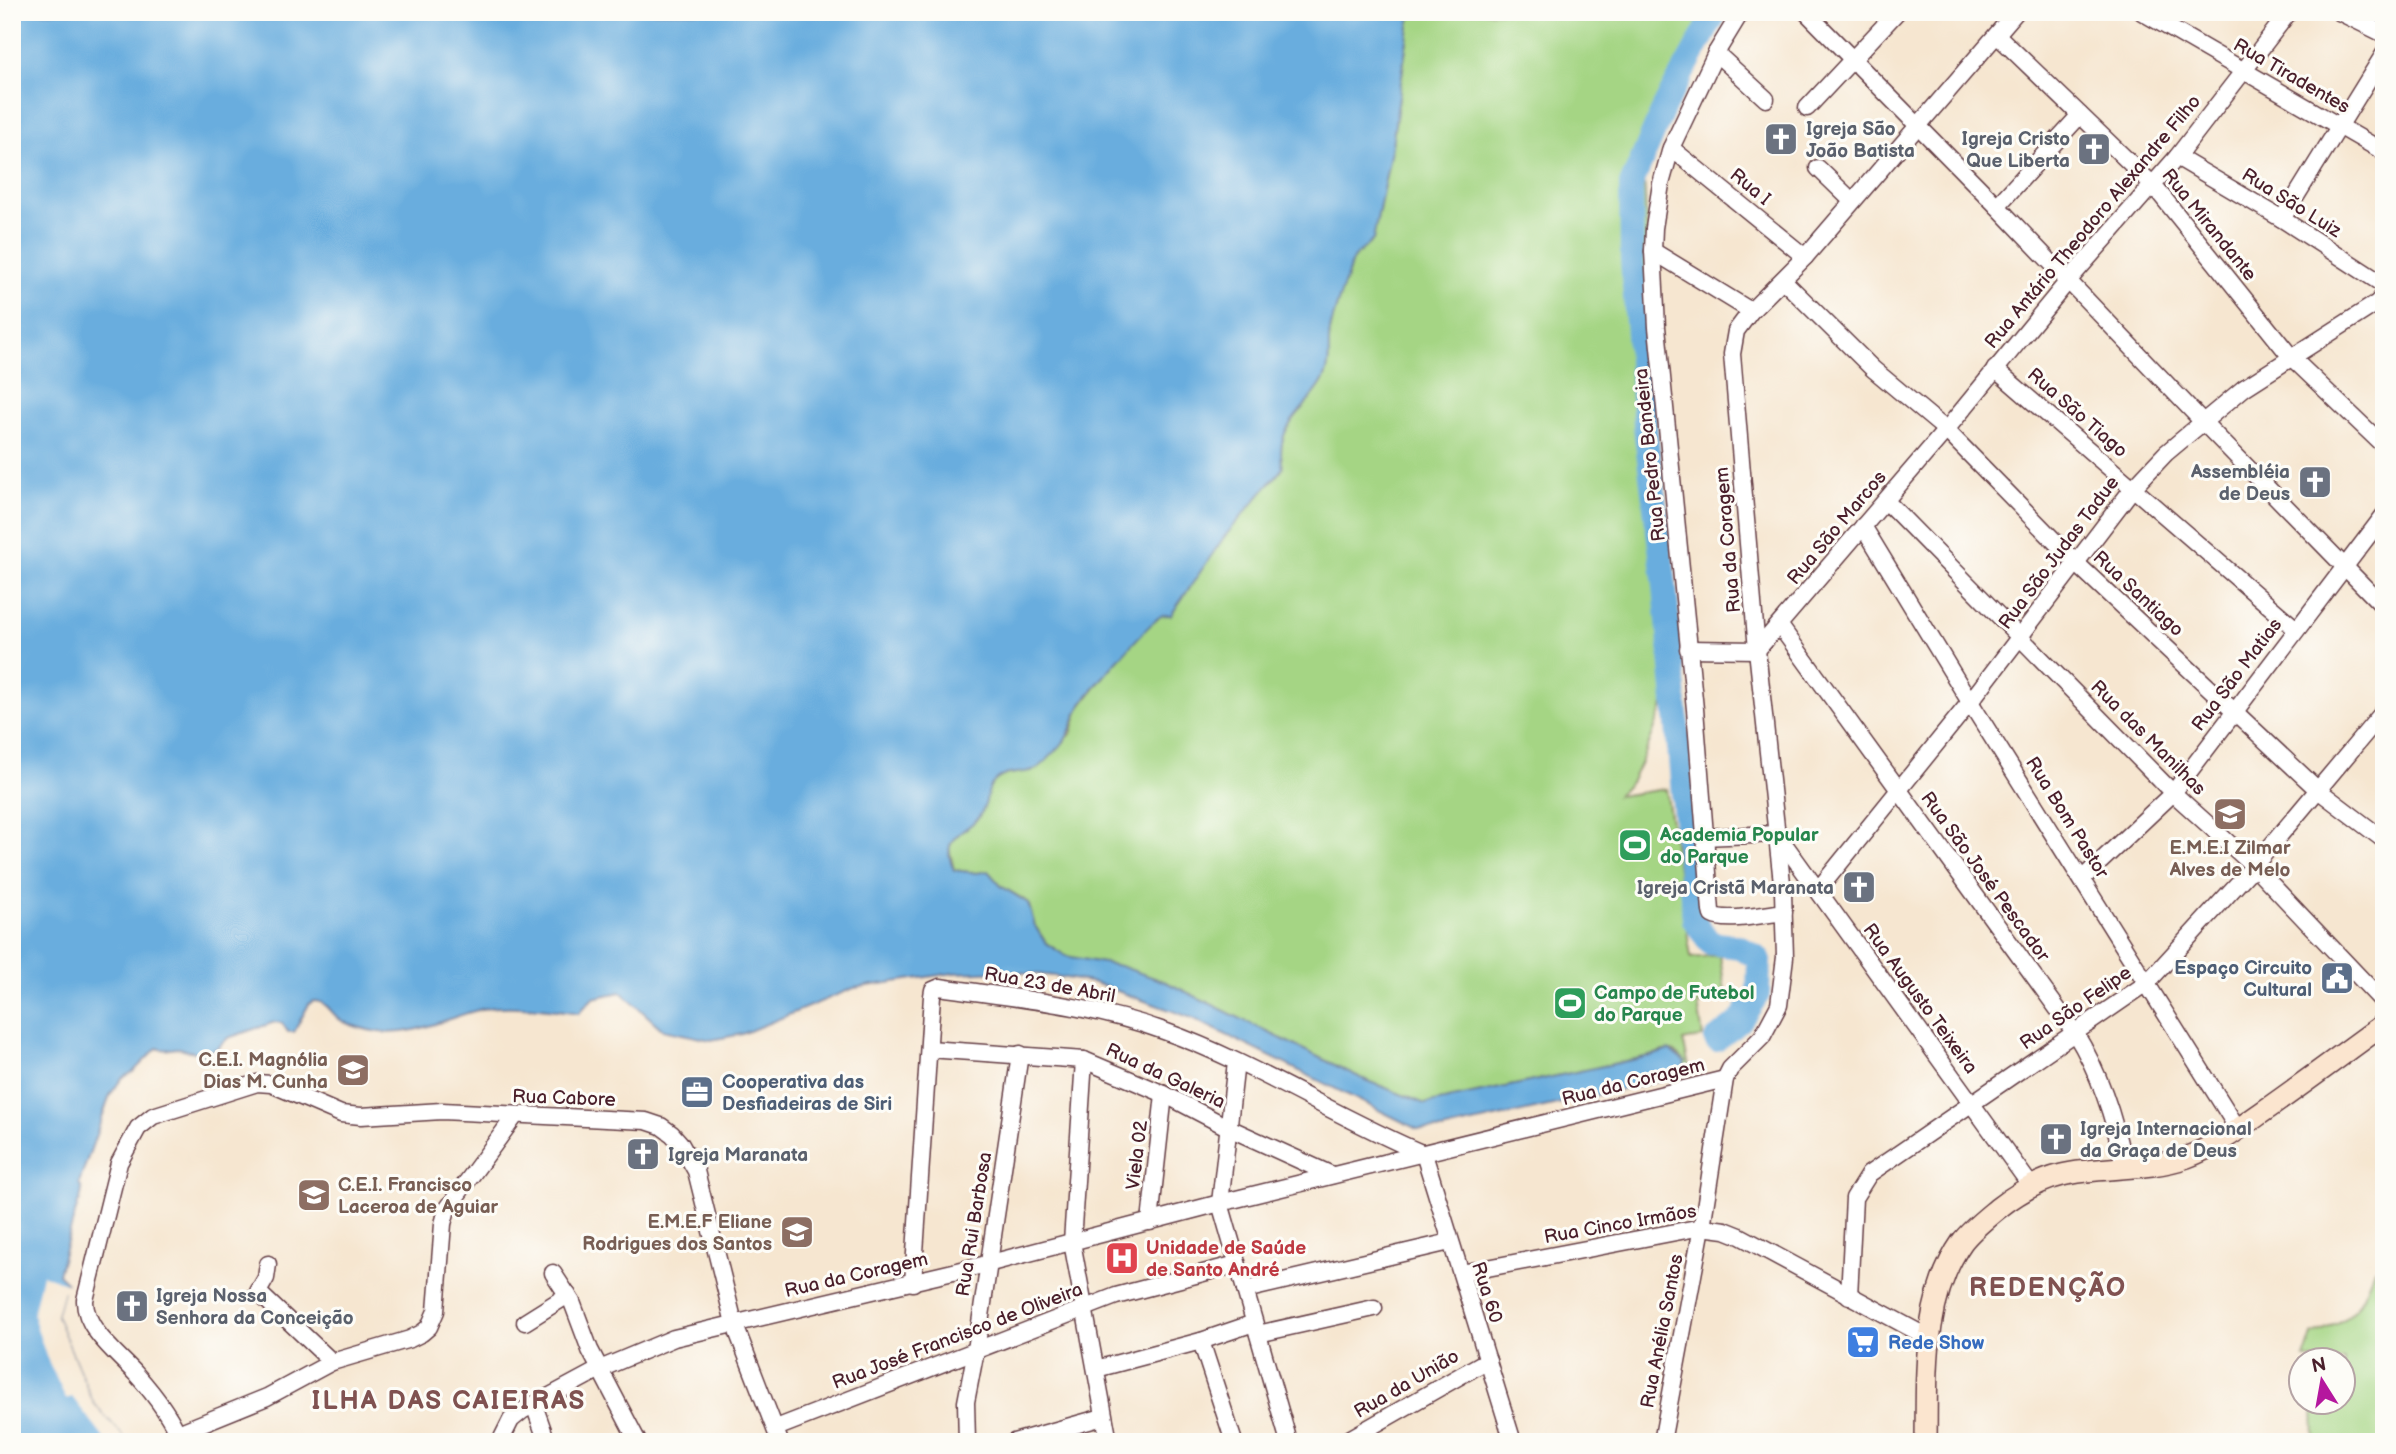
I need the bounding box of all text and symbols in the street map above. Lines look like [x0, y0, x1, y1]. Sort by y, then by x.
street label: Rua Tiradentes [2229, 34, 2354, 119]
street label: Rua Antário Theodoro Alexandre Filho [1980, 90, 2206, 353]
place label: Igreja São João Batista [1806, 118, 1915, 163]
church icon: Igreja São João Batista [1762, 120, 1800, 158]
place label: Igreja Cristo Que Liberta [1962, 128, 2070, 173]
church icon: Igreja Cristo Que Liberta [2075, 130, 2113, 168]
street label: Rua I [1725, 164, 1775, 211]
street label: Rua Mirandante [2157, 164, 2261, 286]
street label: Rua São Luiz [2237, 164, 2346, 243]
street label: Rua São Tiago [2022, 363, 2132, 463]
street label: Rua Pedro Bandeira [1630, 367, 1671, 543]
place label: Assembléia de Deus [2190, 461, 2290, 506]
church icon: Assembléia de Deus [2296, 463, 2334, 501]
street label: Rua da Coragem [1711, 466, 1746, 614]
street label: Rua São Marcos [1783, 466, 1892, 590]
street label: Rua São Judas Tadue [1994, 472, 2124, 634]
street label: Rua Santiago [2088, 546, 2188, 642]
street label: Rua São Matias [2187, 614, 2287, 736]
street label: Rua das Manilhas [2086, 676, 2210, 800]
street label: Rua Bom Pastor [2020, 753, 2114, 884]
street label: Rua São José Pescador [1915, 787, 2055, 967]
school or university icon: E.M.E.I Zilmar Alves de Melo [2211, 795, 2249, 833]
place label: Academia Popular do Parque [1659, 824, 1819, 869]
sports icon: Academia Popular do Parque [1616, 826, 1654, 864]
place label: E.M.E.I Zilmar Alves de Melo [2169, 837, 2291, 882]
church icon: Igreja Cristã Maranata [1840, 868, 1878, 906]
place label: Igreja Cristã Maranata [1637, 877, 1834, 900]
street label: Rua Augusto Teixeira [1858, 919, 1982, 1078]
place label: Espaço Circuito Cultural [2174, 957, 2312, 1002]
public building icon: Espaço Circuito Cultural [2318, 959, 2356, 997]
street label: Rua São Felipe [2016, 961, 2136, 1055]
street label: Rua 23 de Abril [982, 963, 1117, 1008]
place label: Campo de Futebol do Parque [1594, 982, 1755, 1027]
sports icon: Campo de Futebol do Parque [1551, 984, 1589, 1022]
street label: Rua da Galeria [1102, 1039, 1229, 1114]
place label: C.E.I. Magnólia Dias M. Cunha [199, 1049, 328, 1094]
school or university icon: C.E.I. Magnólia Dias M. Cunha [334, 1051, 372, 1089]
street label: Rua da Coragem [1560, 1054, 1707, 1111]
place label: Cooperativa das Desfiadeiras de Siri [722, 1071, 892, 1116]
office icon: Cooperativa das Desfiadeiras de Siri [678, 1073, 716, 1111]
street label: Rua Cabore [512, 1085, 616, 1112]
street label: Viela 02 [1122, 1118, 1153, 1191]
place label: Igreja Internacional da Graça de Deus [2080, 1118, 2252, 1163]
church icon: Igreja Internacional da Graça de Deus [2037, 1120, 2075, 1158]
church icon: Igreja Maranata [624, 1135, 662, 1173]
place label: Igreja Maranata [668, 1144, 808, 1167]
street label: Rua Rui Barbosa [952, 1150, 997, 1298]
place label: C.E.I. Francisco Laceroa de Aguiar [338, 1174, 499, 1219]
school or university icon: C.E.I. Francisco Laceroa de Aguiar [295, 1176, 333, 1214]
street label: Rua Cinco Irmãos [1542, 1200, 1698, 1249]
place label: E.M.E.F Eliane Rodrigues dos Santos [582, 1211, 772, 1256]
school or university icon: E.M.E.F Eliane Rodrigues dos Santos [778, 1213, 816, 1251]
place label: Unidade de Saúde de Santo André [1146, 1237, 1306, 1282]
hospital icon: Unidade de Saúde de Santo André [1103, 1239, 1141, 1277]
street label: Rua da Coragem [782, 1248, 930, 1303]
street label: Rua Anélia Santos [1636, 1252, 1689, 1410]
street label: Rua 60 [1466, 1259, 1507, 1326]
district label: REDENÇÃO [1969, 1271, 2127, 1304]
street label: Rua José Francisco de Oliveira [829, 1278, 1086, 1395]
place label: Igreja Nossa Senhora da Conceição [156, 1285, 354, 1330]
church icon: Igreja Nossa Senhora da Conceição [113, 1287, 151, 1325]
supermarket icon: Rede Show [1844, 1323, 1882, 1361]
place label: Rede Show [1888, 1332, 1985, 1355]
street label: Rua da União [1350, 1345, 1463, 1424]
north arrow [2288, 1346, 2358, 1416]
text: N [2310, 1353, 2328, 1378]
district label: ILHA DAS CAIEIRAS [312, 1386, 586, 1417]

